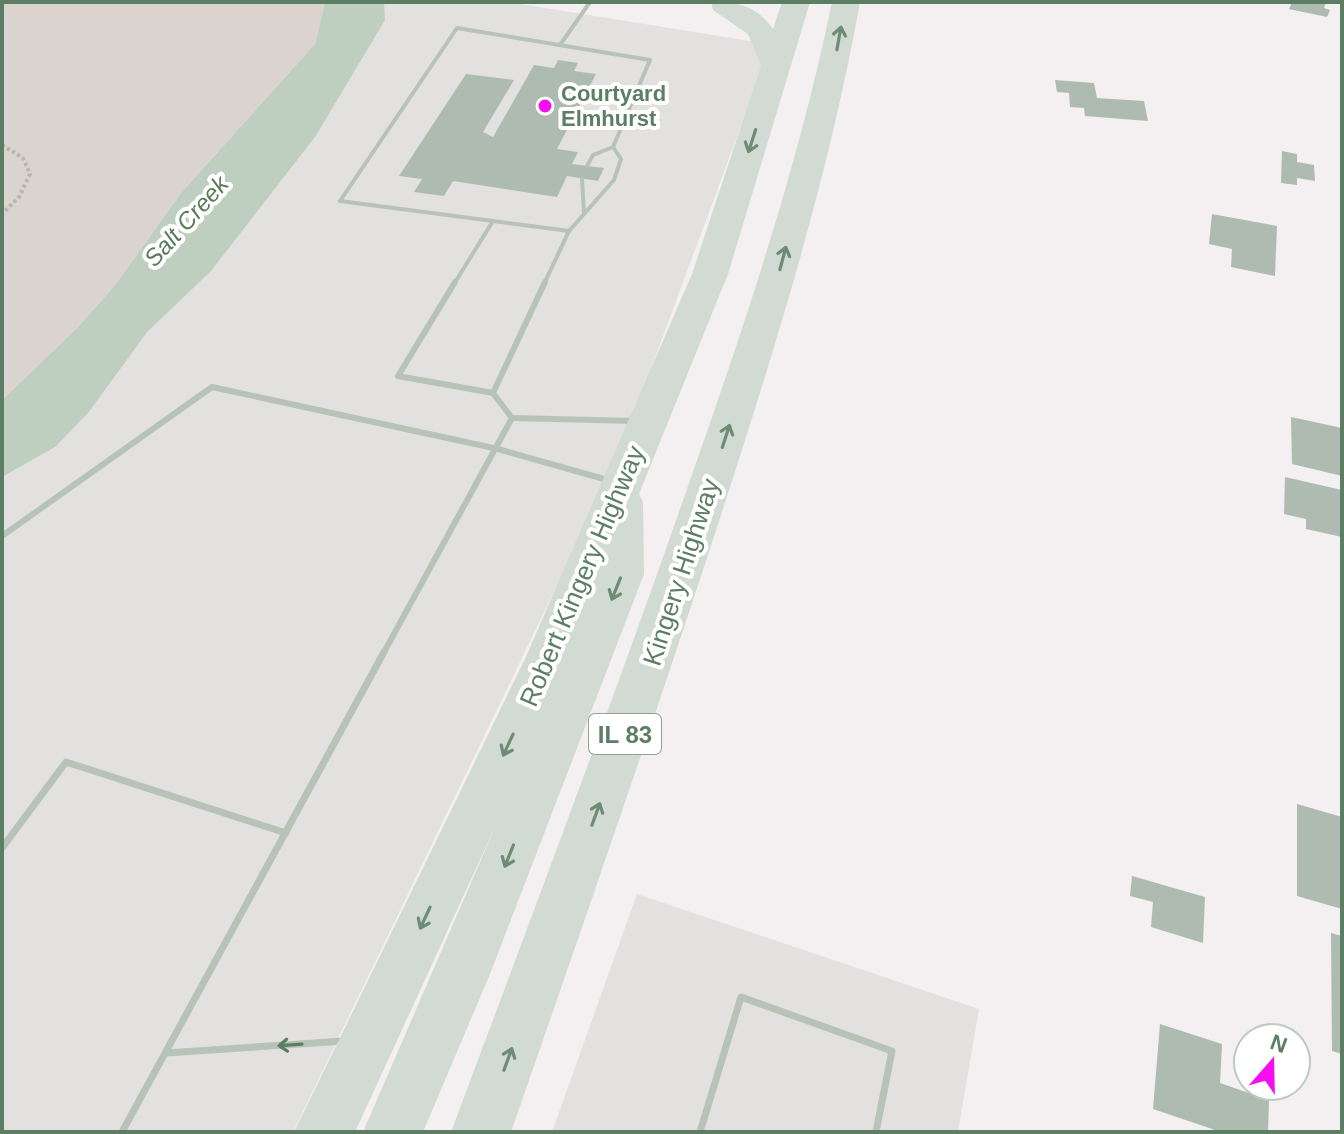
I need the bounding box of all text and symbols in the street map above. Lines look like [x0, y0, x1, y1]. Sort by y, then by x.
one-way arrow [833, 26, 848, 51]
place label: Courtyard Elmhurst [561, 81, 666, 131]
marker: Courtyard Elmhurst [536, 97, 554, 115]
one-way arrow [744, 128, 759, 154]
water label: Salt Creek [138, 169, 235, 272]
one-way arrow [776, 246, 791, 272]
one-way arrow [720, 424, 735, 449]
street label: Robert Kingery Highway [513, 441, 651, 711]
street label: Kingery Highway [637, 475, 725, 669]
one-way arrow [608, 576, 622, 601]
road number: IL 83 [589, 714, 661, 754]
one-way arrow [499, 732, 514, 757]
one-way arrow [590, 802, 604, 827]
one-way arrow [501, 843, 515, 868]
one-way arrow [417, 906, 432, 930]
north arrow [1232, 1022, 1312, 1102]
text: N [1267, 1029, 1290, 1058]
one-way arrow [277, 1038, 304, 1053]
one-way arrow [501, 1047, 516, 1072]

